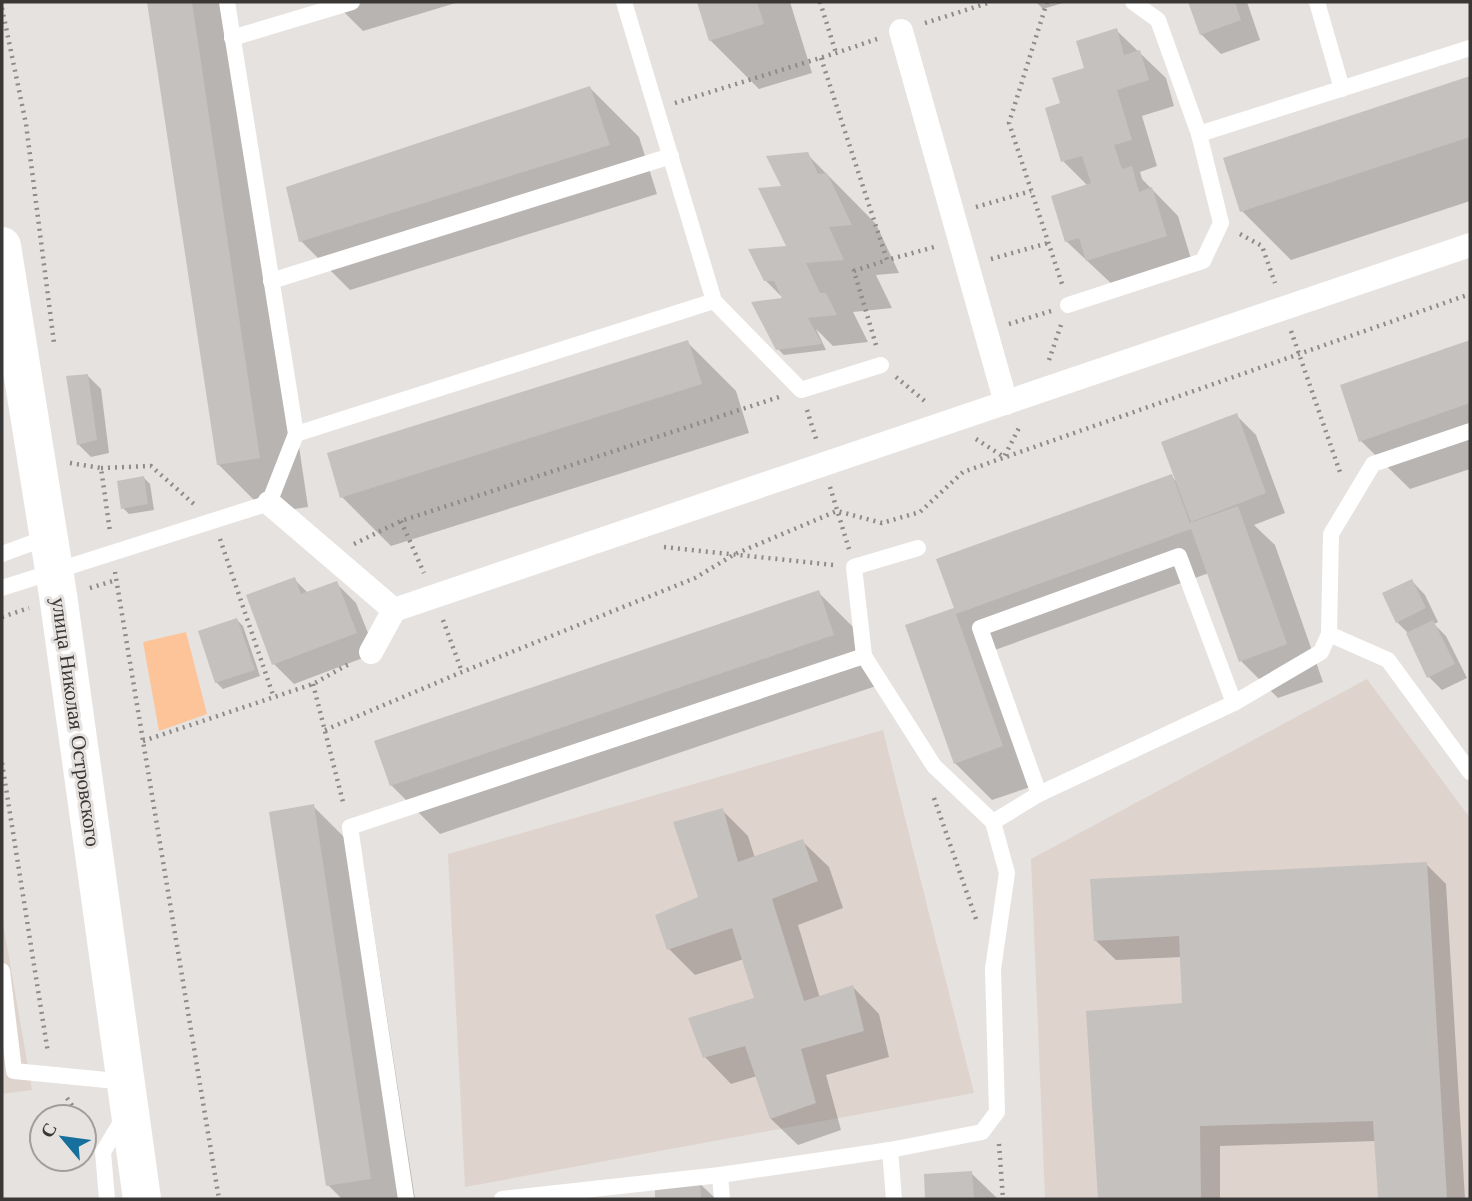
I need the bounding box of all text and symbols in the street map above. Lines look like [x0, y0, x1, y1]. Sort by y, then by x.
street label: улица Николая Островского [46, 596, 106, 848]
north arrow [28, 1103, 98, 1173]
text: С [35, 1118, 62, 1142]

